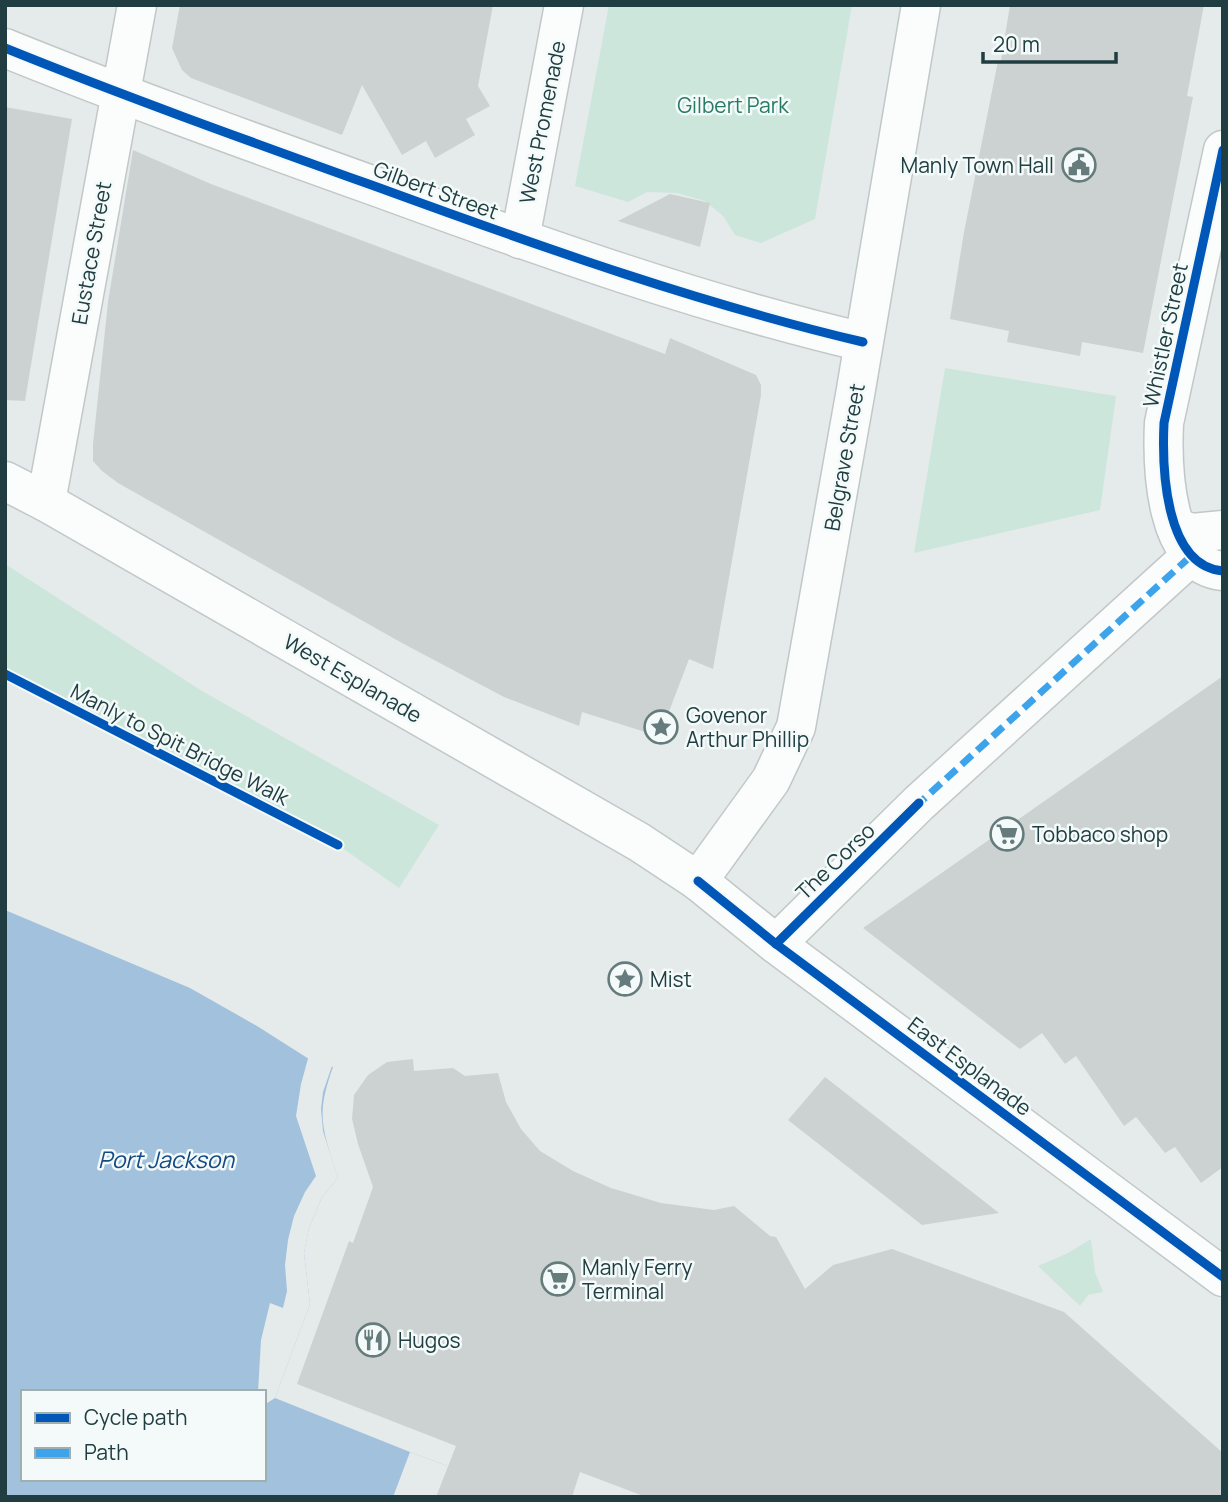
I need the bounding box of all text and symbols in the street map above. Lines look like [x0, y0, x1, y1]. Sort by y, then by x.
scale bar [983, 21, 1116, 65]
text: 20 m [993, 30, 1040, 58]
street label: West Promenade [512, 38, 572, 206]
park label: Gilbert Park [677, 91, 789, 119]
public building icon: Manly Town Hall [1060, 146, 1098, 184]
place label: Manly Town Hall [901, 151, 1054, 179]
street label: Gilbert Street [370, 154, 502, 226]
street label: Eustace Street [65, 179, 117, 327]
street label: Whistler Street [1136, 260, 1194, 410]
street label: Belgrave Street [817, 381, 871, 533]
street label: West Esplanade [279, 627, 427, 729]
street label: Manly to Spit Bridge Walk [66, 677, 295, 812]
place label: Govenor Arthur Phillip [686, 701, 809, 753]
place icon: Govenor Arthur Phillip [642, 708, 680, 746]
supermarket icon: Tobbaco shop [988, 815, 1026, 853]
street label: The Corso [789, 816, 881, 906]
place label: Tobbaco shop [1032, 820, 1168, 848]
place icon: Mist [606, 960, 644, 998]
place label: Mist [650, 965, 692, 993]
street label: East Esplanade [902, 1010, 1038, 1122]
water label: Port Jackson [98, 1143, 235, 1175]
place label: Manly Ferry Terminal [582, 1253, 693, 1305]
supermarket icon: Manly Ferry Terminal [539, 1260, 577, 1298]
restaurant icon: Hugos [354, 1321, 392, 1359]
place label: Hugos [398, 1326, 461, 1354]
legend [21, 1390, 266, 1481]
text: Cycle path [84, 1403, 187, 1431]
text: Path [84, 1438, 129, 1466]

